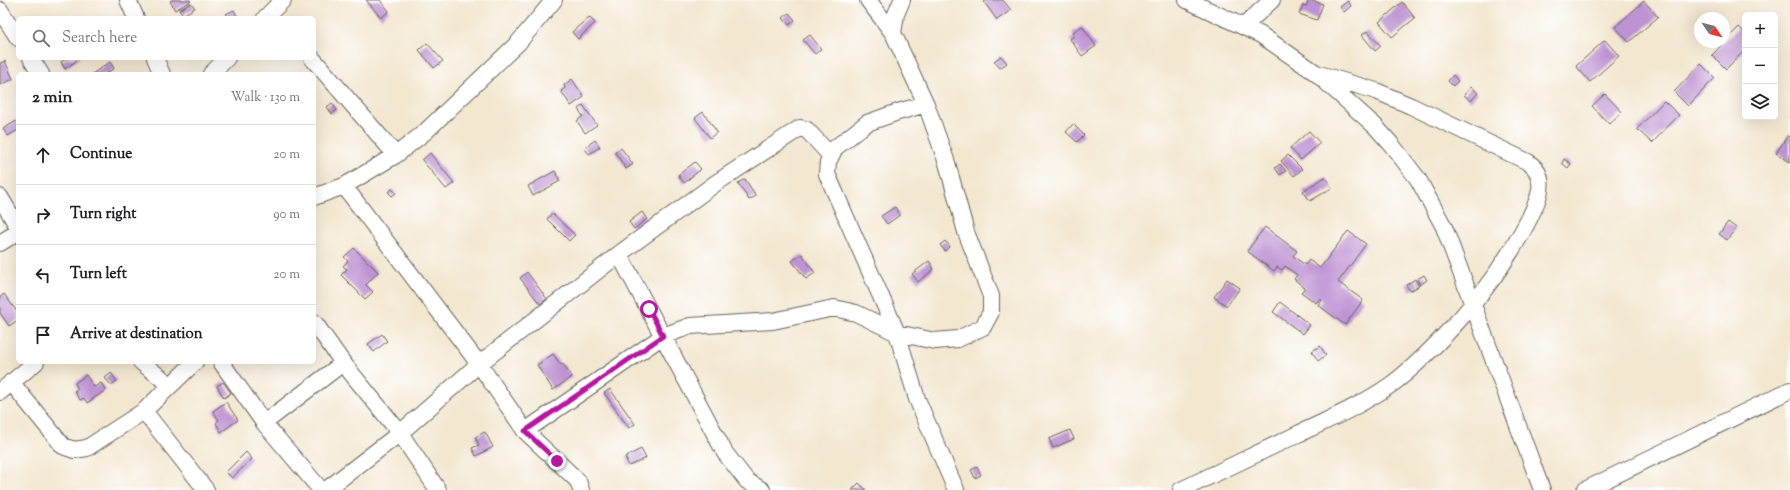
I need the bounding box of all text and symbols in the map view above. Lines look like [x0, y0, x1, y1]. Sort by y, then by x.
north arrow [1694, 12, 1730, 48]
map controls [1742, 12, 1778, 120]
button: + [1742, 12, 1778, 48]
search box [16, 16, 316, 60]
icon: search [30, 27, 52, 49]
text: Search here [62, 28, 137, 49]
button: − [1742, 48, 1778, 84]
button: layers [1742, 84, 1778, 120]
text: 2 min [32, 86, 73, 110]
text: Walk · 130 m [231, 89, 300, 107]
icon: ahead [32, 144, 54, 166]
text: Continue [70, 144, 132, 165]
text: 20 m [274, 146, 300, 164]
icon: right [32, 204, 54, 226]
text: Turn right [70, 204, 136, 225]
text: 90 m [273, 206, 300, 224]
icon: left [32, 264, 54, 286]
text: Turn left [70, 264, 127, 285]
text: 20 m [274, 266, 300, 284]
route start [640, 300, 658, 318]
icon: arrive [32, 324, 54, 346]
text: Arrive at destination [70, 324, 203, 345]
route end [548, 452, 566, 470]

